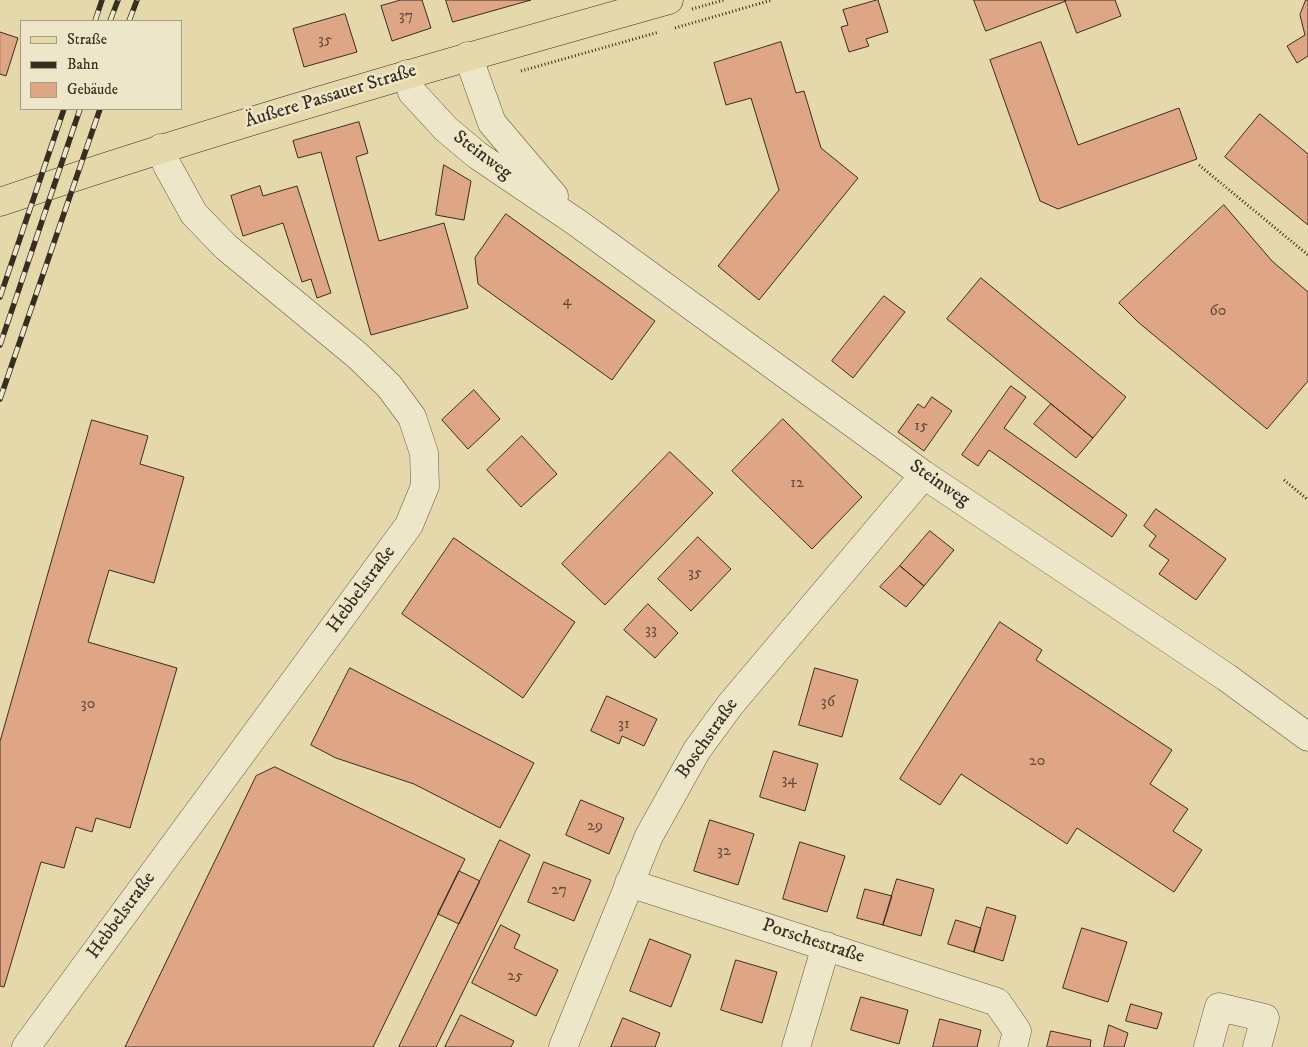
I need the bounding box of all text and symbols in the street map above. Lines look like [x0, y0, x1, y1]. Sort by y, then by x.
house number: 37 [399, 7, 413, 27]
legend [20, 20, 182, 110]
text: Straße [67, 30, 107, 49]
house number: 35 [318, 31, 332, 51]
text: Bahn [67, 55, 99, 74]
street label: Äußere Passauer Straße [242, 60, 420, 134]
text: Gebäude [67, 80, 118, 99]
street label: Steinweg [448, 126, 516, 186]
house number: 4 [562, 292, 572, 312]
house number: 60 [1210, 302, 1226, 322]
house number: 15 [914, 417, 928, 437]
street label: Steinweg [904, 456, 974, 512]
house number: 12 [790, 474, 804, 494]
street label: Hebbelstraße [323, 542, 401, 638]
house number: 35 [688, 564, 702, 584]
house number: 33 [645, 621, 657, 641]
house number: 36 [821, 693, 835, 713]
house number: 30 [81, 695, 95, 715]
street label: Boschstraße [672, 695, 744, 783]
house number: 31 [618, 715, 630, 735]
house number: 20 [1029, 752, 1045, 772]
house number: 34 [781, 771, 797, 791]
house number: 29 [587, 817, 603, 837]
house number: 32 [717, 842, 731, 862]
street label: Hebbelstraße [83, 868, 161, 964]
house number: 27 [551, 881, 567, 901]
street label: Porschestraße [759, 915, 867, 969]
house number: 25 [507, 967, 523, 987]

